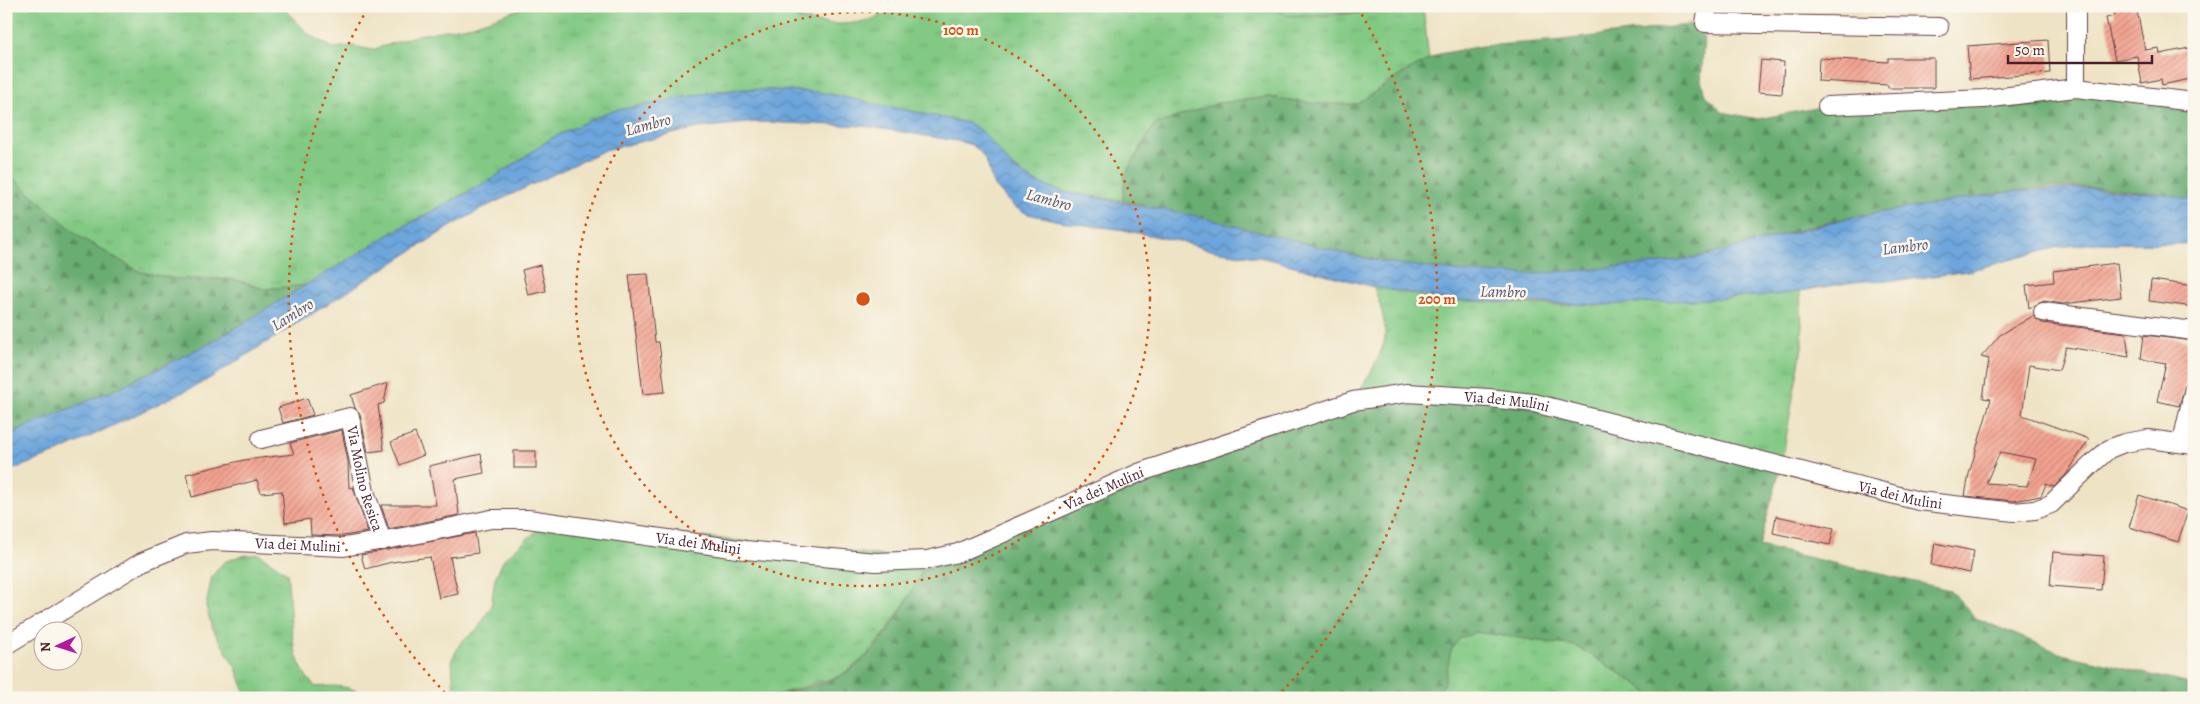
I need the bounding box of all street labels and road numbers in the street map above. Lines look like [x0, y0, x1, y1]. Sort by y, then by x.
street label: Via dei Mulini [1463, 386, 1552, 417]
street label: Via Molino Resica [342, 423, 388, 534]
street label: Via dei Mulini [1060, 462, 1146, 515]
street label: Via dei Mulini [1855, 476, 1943, 514]
street label: Via dei Mulini [654, 527, 742, 559]
street label: Via dei Mulini [254, 533, 341, 557]

